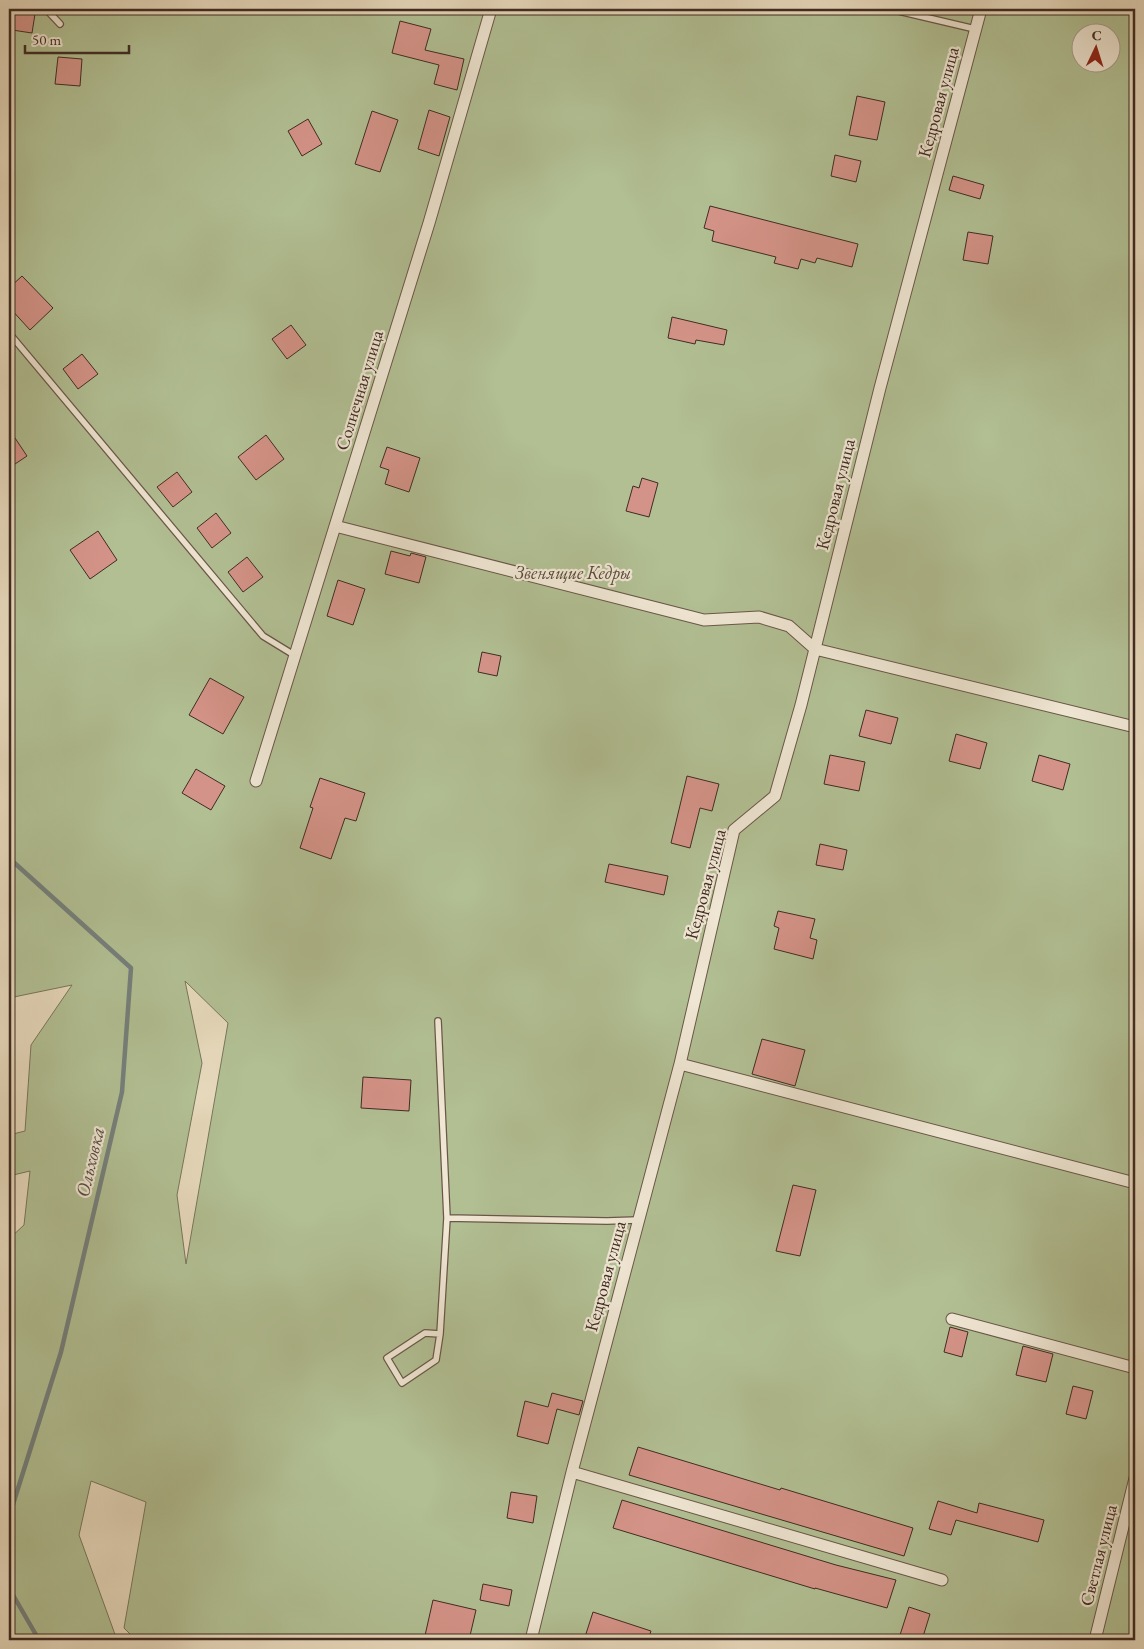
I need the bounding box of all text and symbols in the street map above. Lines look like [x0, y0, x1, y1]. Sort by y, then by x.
scale bar [25, 22, 129, 54]
north arrow [1072, 22, 1122, 72]
text: С [1091, 26, 1103, 44]
text: 50 m [32, 30, 61, 49]
street label: Кедровая улица [912, 43, 964, 160]
street label: Солнечная улица [330, 326, 388, 453]
street label: Кедровая улица [810, 435, 860, 552]
park label: Звенящие Кедры [515, 561, 631, 585]
street label: Кедровая улица [679, 825, 731, 942]
water label: Ольховка [70, 1125, 110, 1199]
street label: Кедровая улица [579, 1217, 631, 1334]
street label: Светлая улица [1074, 1501, 1122, 1608]

